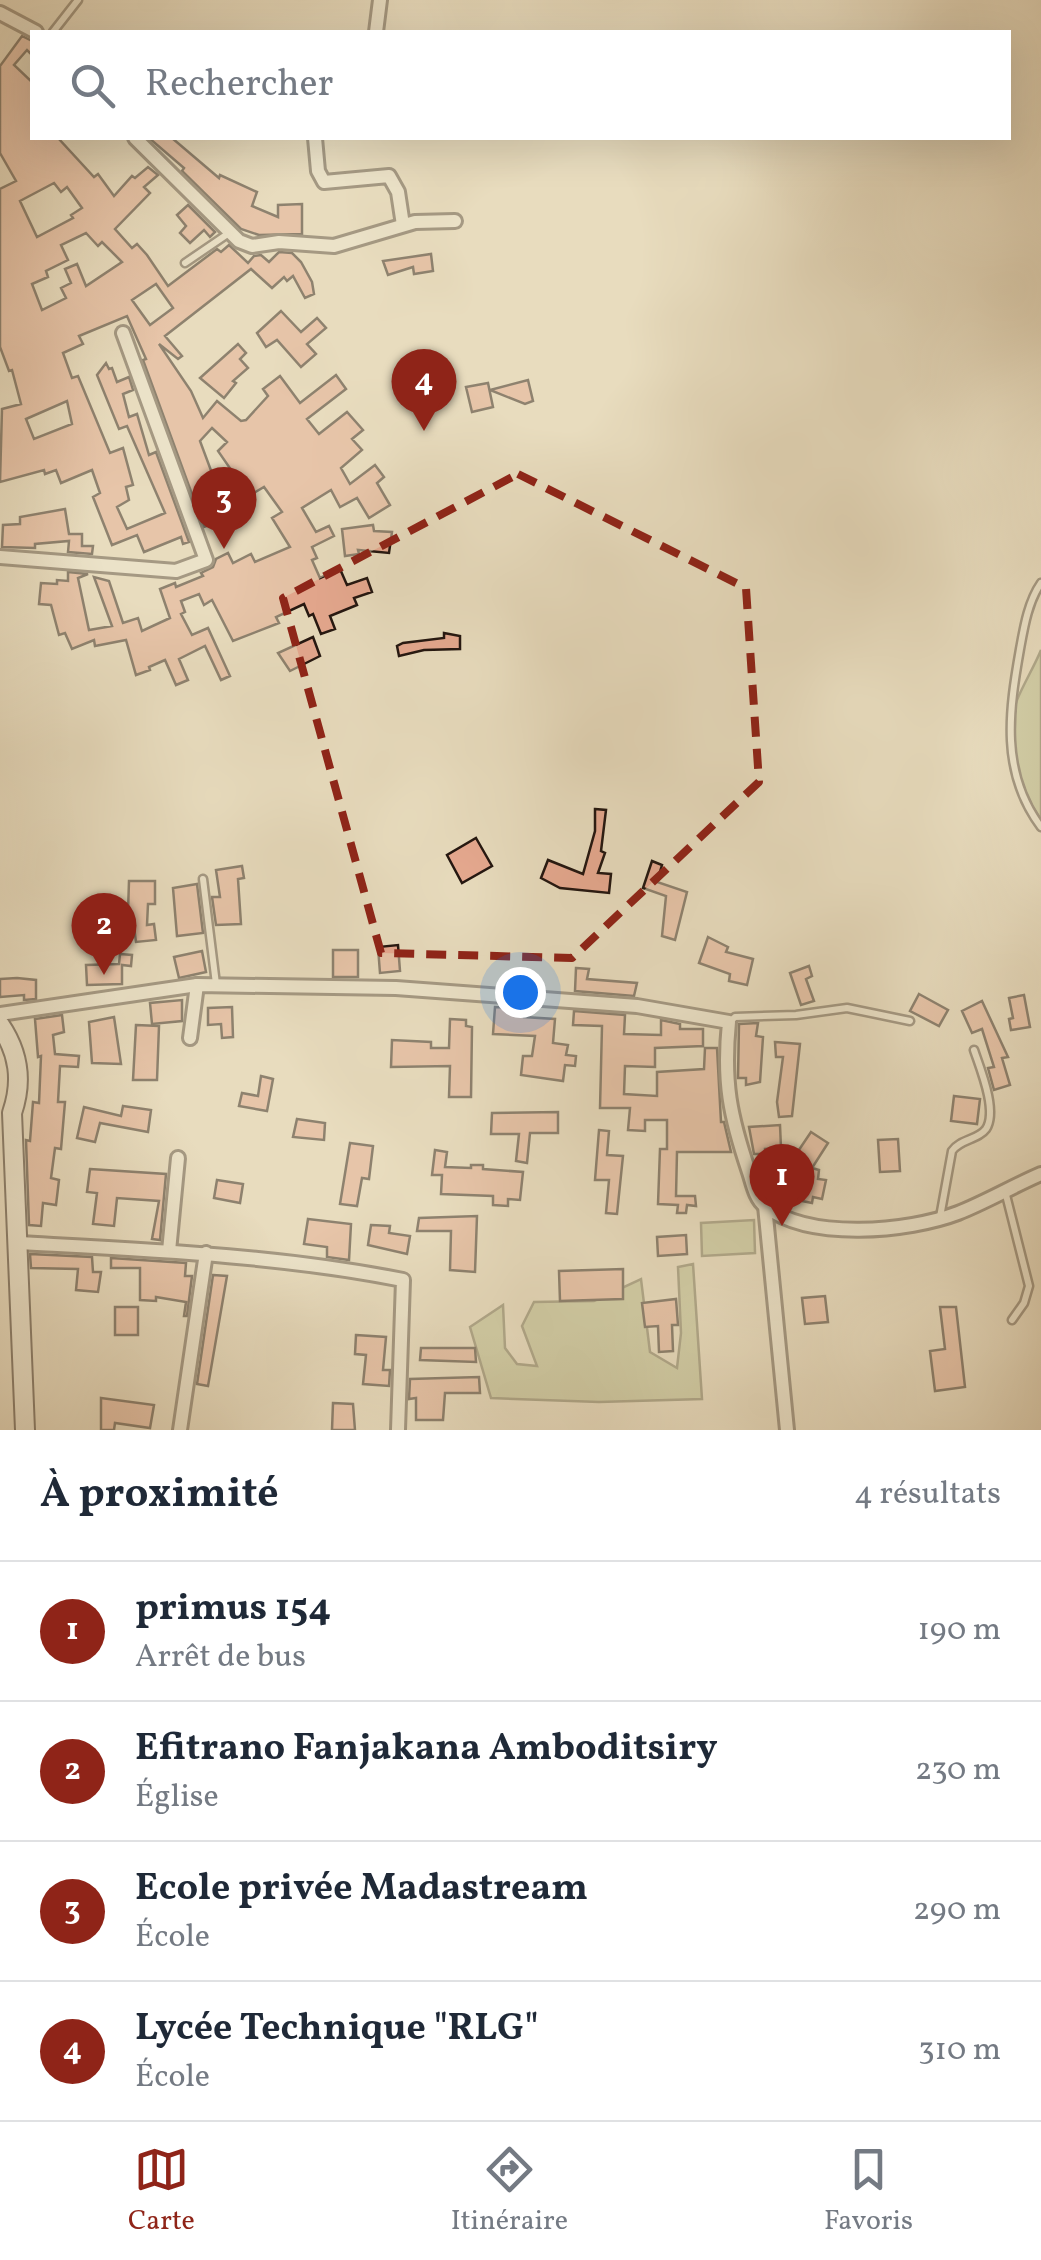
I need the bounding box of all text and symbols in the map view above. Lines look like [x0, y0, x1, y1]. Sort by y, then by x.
search box [30, 30, 1011, 140]
icon: search [65, 58, 120, 113]
text: Rechercher [145, 59, 333, 112]
pin: 4 [392, 348, 456, 431]
pin: 3 [192, 466, 256, 549]
pin: 2 [72, 892, 136, 975]
your location [495, 967, 546, 1018]
pin: 1 [750, 1144, 814, 1226]
text: À proximité [40, 1466, 279, 1525]
text: 4 résultats [854, 1473, 1001, 1517]
text: primus 154 [135, 1583, 331, 1636]
text: 1 [66, 1609, 79, 1653]
text: 190 m [917, 1609, 1001, 1653]
text: Arrêt de bus [135, 1636, 306, 1680]
text: Efitrano Fanjakana Amboditsiry [135, 1723, 718, 1776]
text: 2 [64, 1749, 81, 1793]
text: 230 m [915, 1749, 1001, 1793]
text: Église [135, 1776, 219, 1820]
text: Ecole privée Madastream [135, 1863, 588, 1916]
text: 3 [64, 1889, 81, 1933]
text: 290 m [913, 1889, 1001, 1933]
text: École [135, 1916, 210, 1960]
text: Lycée Technique "RLG" [135, 2003, 539, 2056]
text: 4 [63, 2029, 82, 2073]
text: 310 m [918, 2029, 1001, 2073]
text: École [135, 2056, 210, 2100]
tab: Carte [128, 2142, 195, 2241]
tab: Itinéraire [451, 2142, 568, 2241]
tab: Favoris [824, 2142, 913, 2241]

